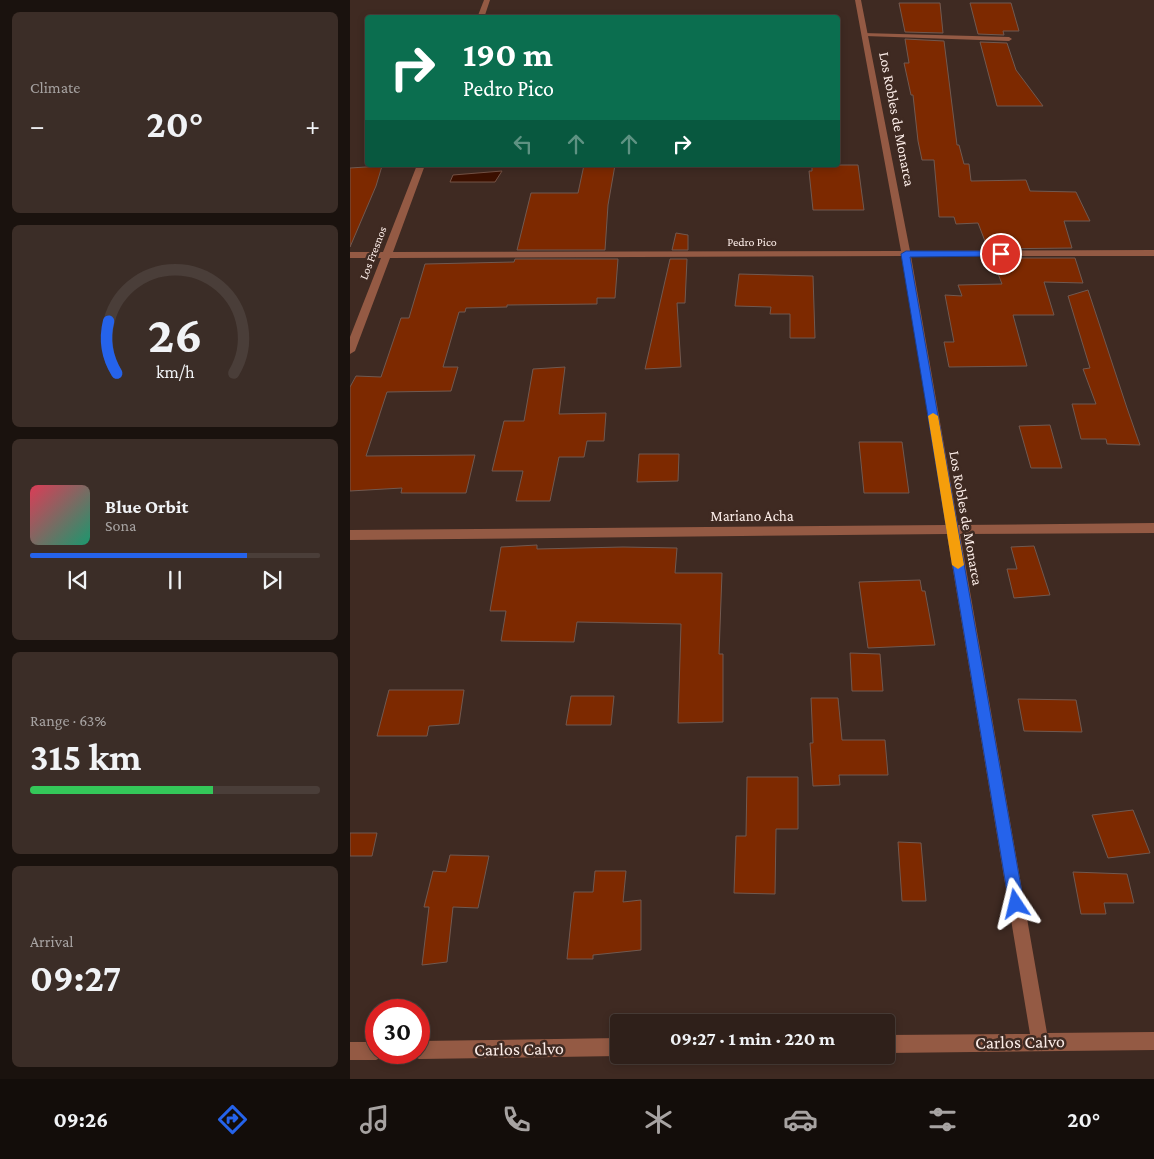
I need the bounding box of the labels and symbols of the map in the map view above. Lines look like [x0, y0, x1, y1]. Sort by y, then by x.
street label: Los Robles de Monarca [876, 50, 918, 188]
street label: Los Fresnos [356, 224, 390, 282]
pin [980, 233, 1022, 275]
street label: Pedro Pico [727, 235, 777, 249]
street label: Los Robles de Monarca [946, 449, 986, 587]
street label: Mariano Acha [710, 508, 794, 524]
position arrow [989, 877, 1041, 929]
speed limit sign: 30 [365, 999, 430, 1064]
street label: Carlos Calvo [975, 1031, 1065, 1053]
street label: Carlos Calvo [474, 1038, 564, 1060]

